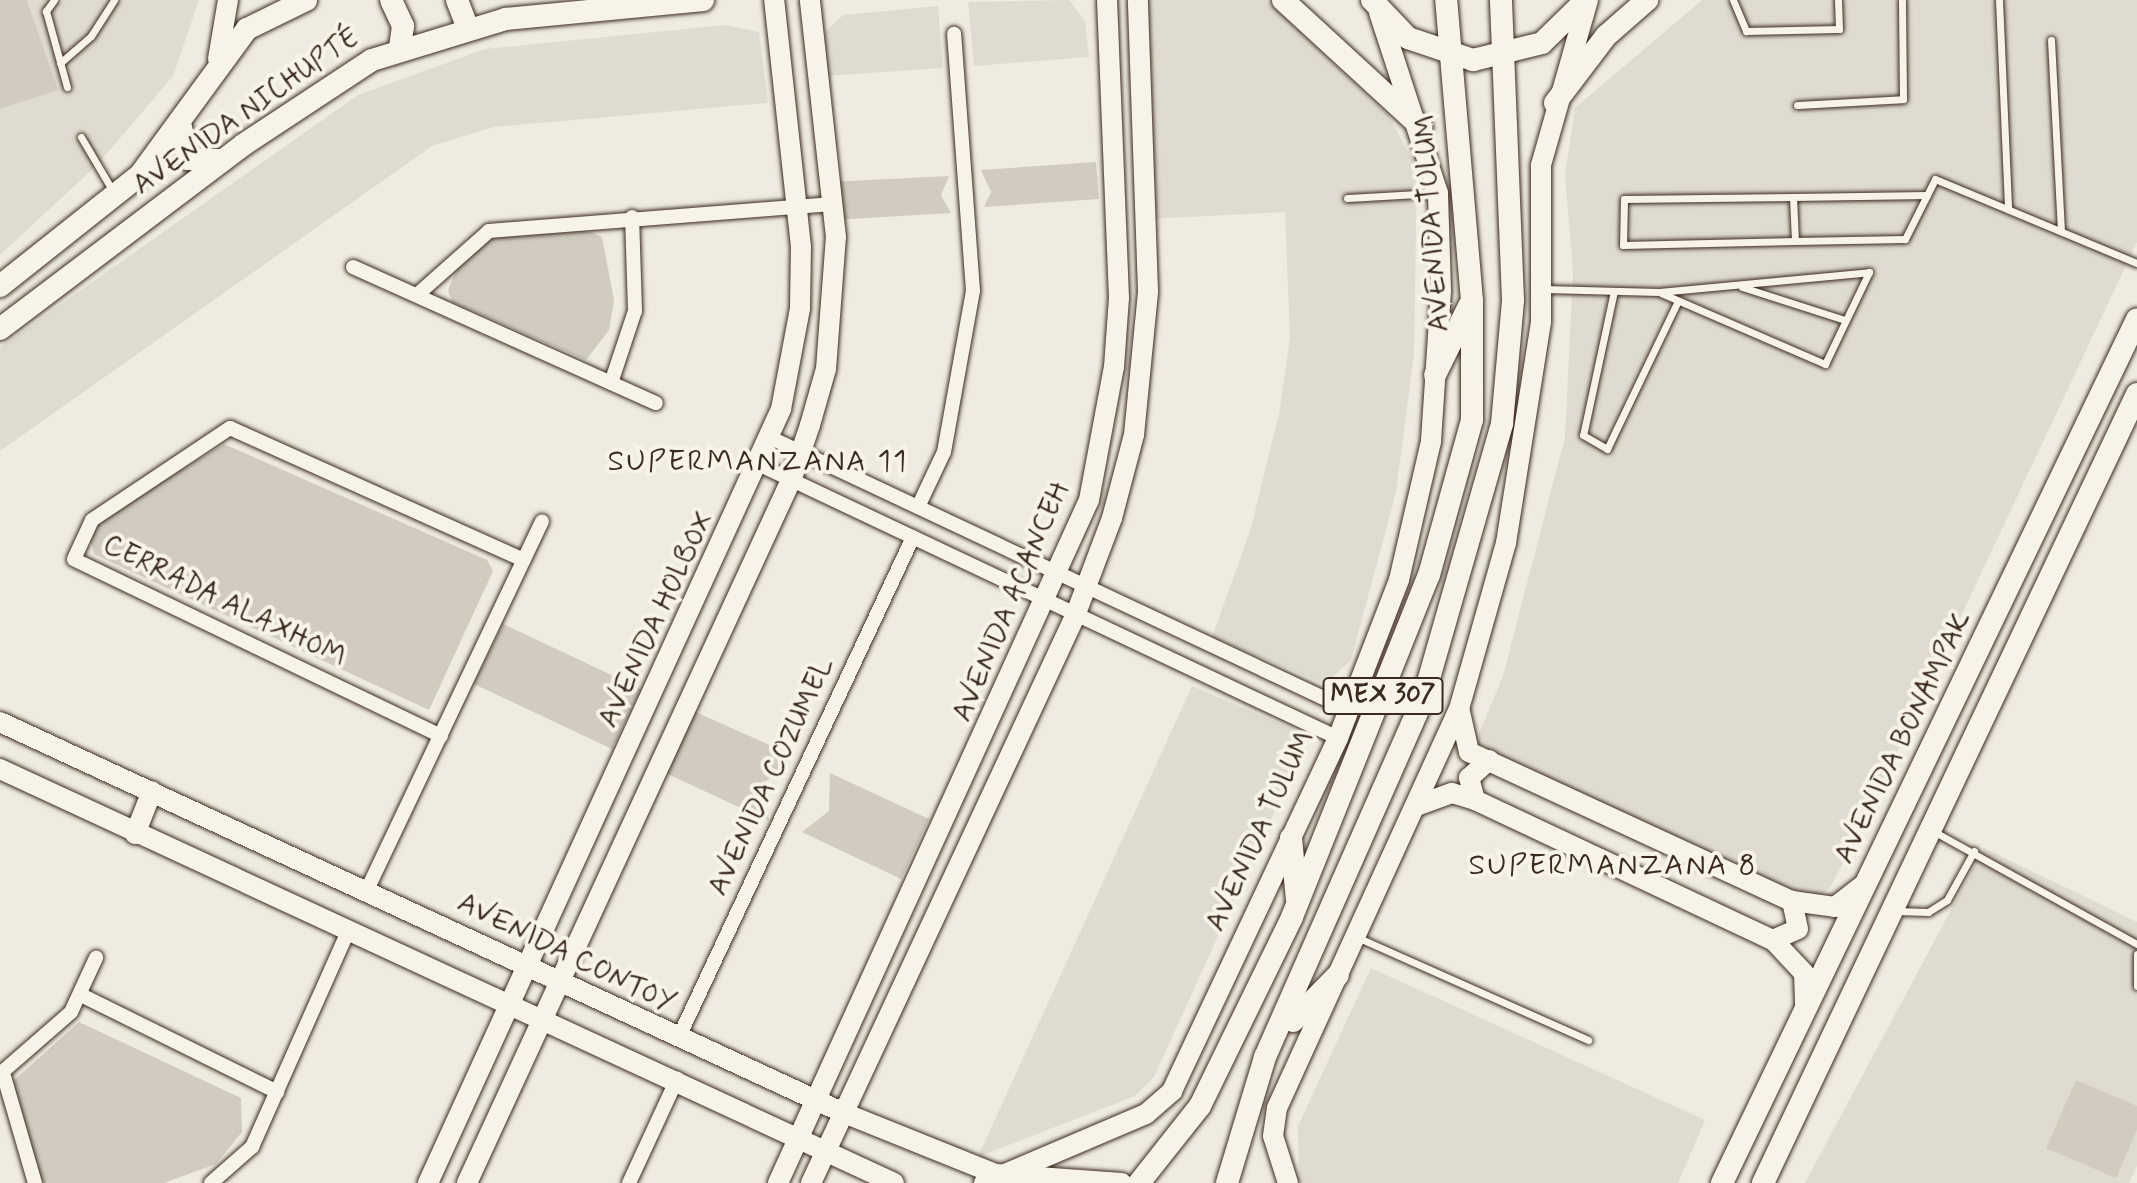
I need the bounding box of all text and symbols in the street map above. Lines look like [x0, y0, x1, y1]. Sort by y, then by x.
street label: AVENIDA NICHUPTÉ [128, 21, 366, 203]
street label: AVENIDA TULUM [1409, 113, 1457, 333]
district label: SUPERMANZANA 11 [605, 444, 911, 480]
street label: AVENIDA ACANCEH [946, 477, 1078, 727]
street label: AVENIDA HOLBOX [592, 506, 722, 734]
street label: CERRADA ALAXHOM [97, 529, 351, 675]
street label: AVENIDA BONAMPAK [1828, 607, 1980, 869]
street label: AVENIDA COZUMEL [702, 652, 842, 902]
road number: MEX 307 [1321, 674, 1445, 718]
street label: AVENIDA TULUM [1199, 725, 1323, 937]
district label: SUPERMANZANA 8 [1466, 848, 1760, 884]
street label: AVENIDA CONTOY [450, 886, 682, 1022]

